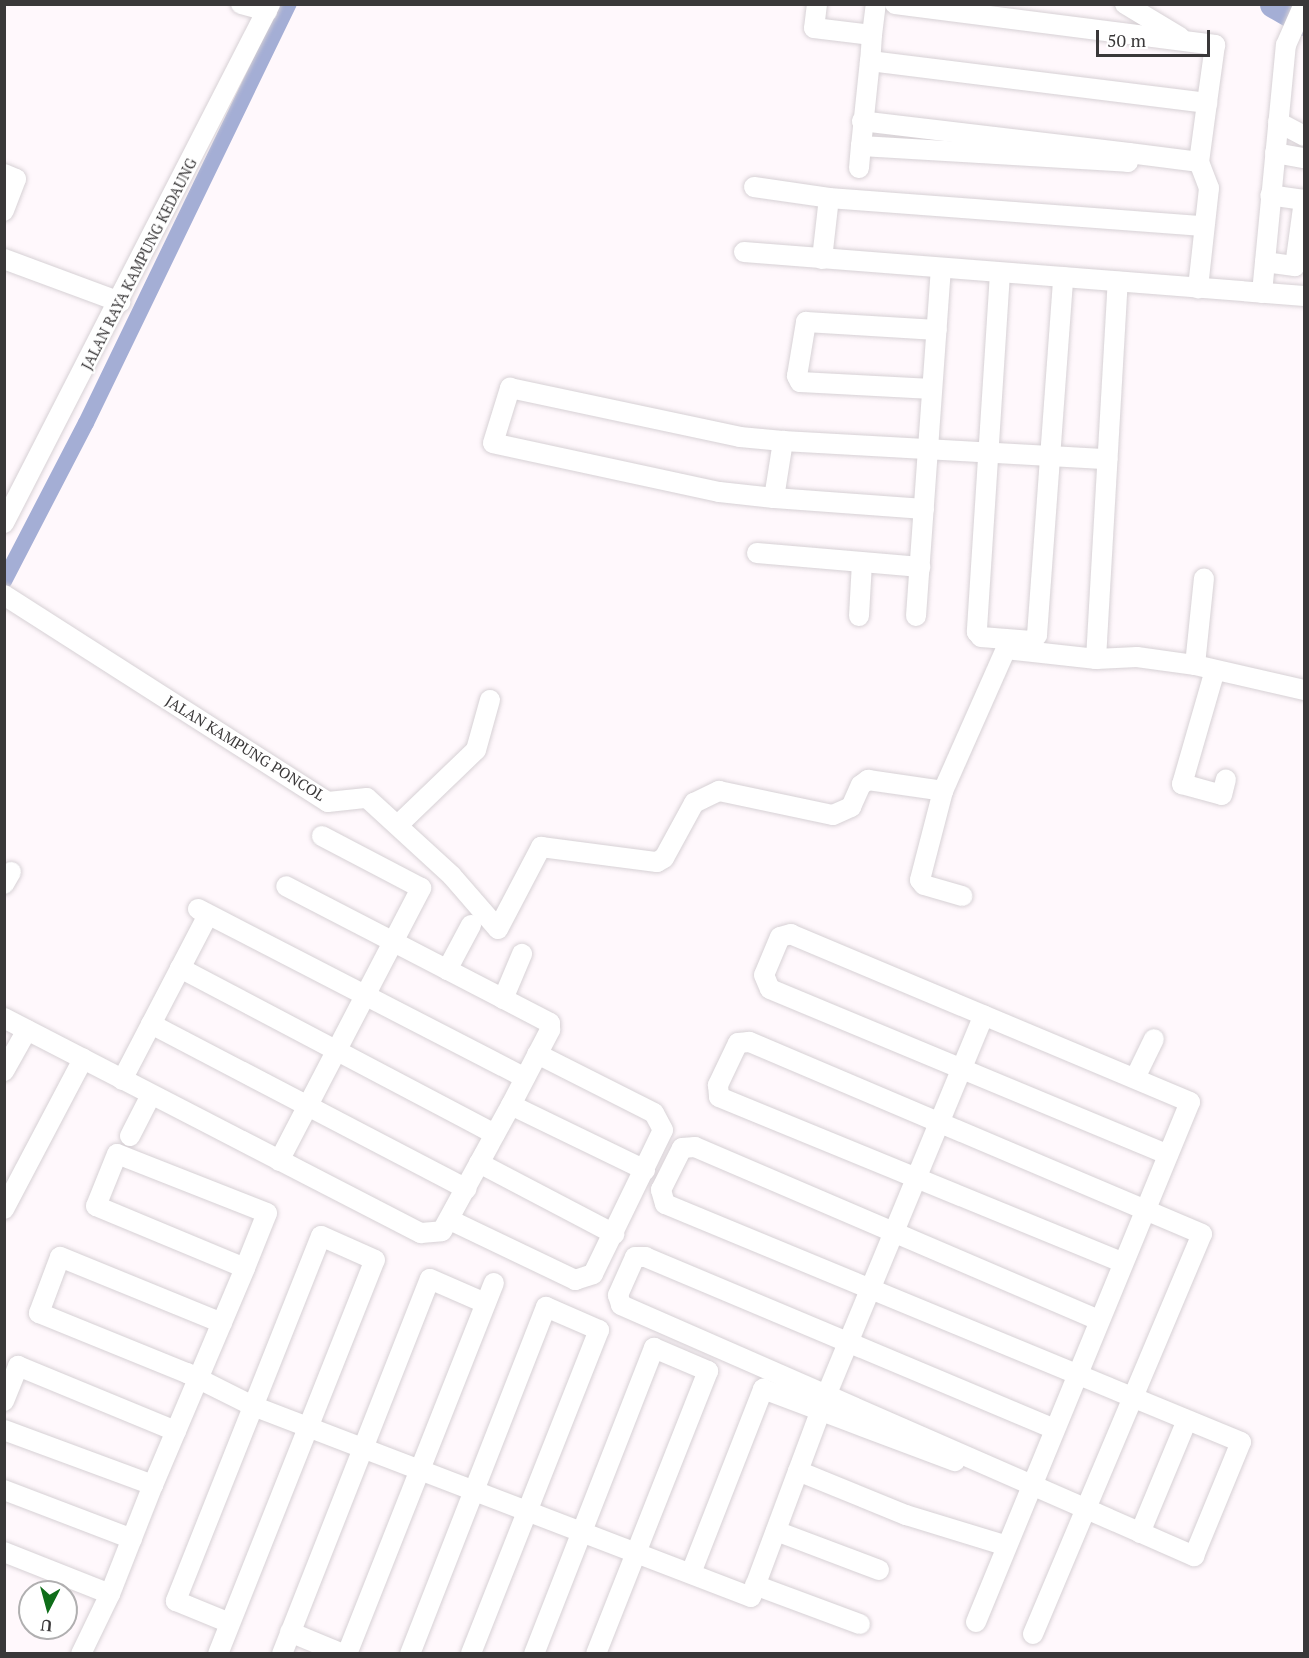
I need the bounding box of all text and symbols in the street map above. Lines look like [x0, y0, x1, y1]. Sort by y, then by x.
scale bar [1099, 18, 1213, 56]
text: 50 m [1107, 28, 1146, 52]
street label: JALAN RAYA KAMPUNG KEDAUNG [78, 155, 200, 373]
street label: JALAN KAMPUNG PONCOL [162, 691, 328, 805]
north arrow [18, 1580, 78, 1640]
text: U [39, 1614, 53, 1637]

